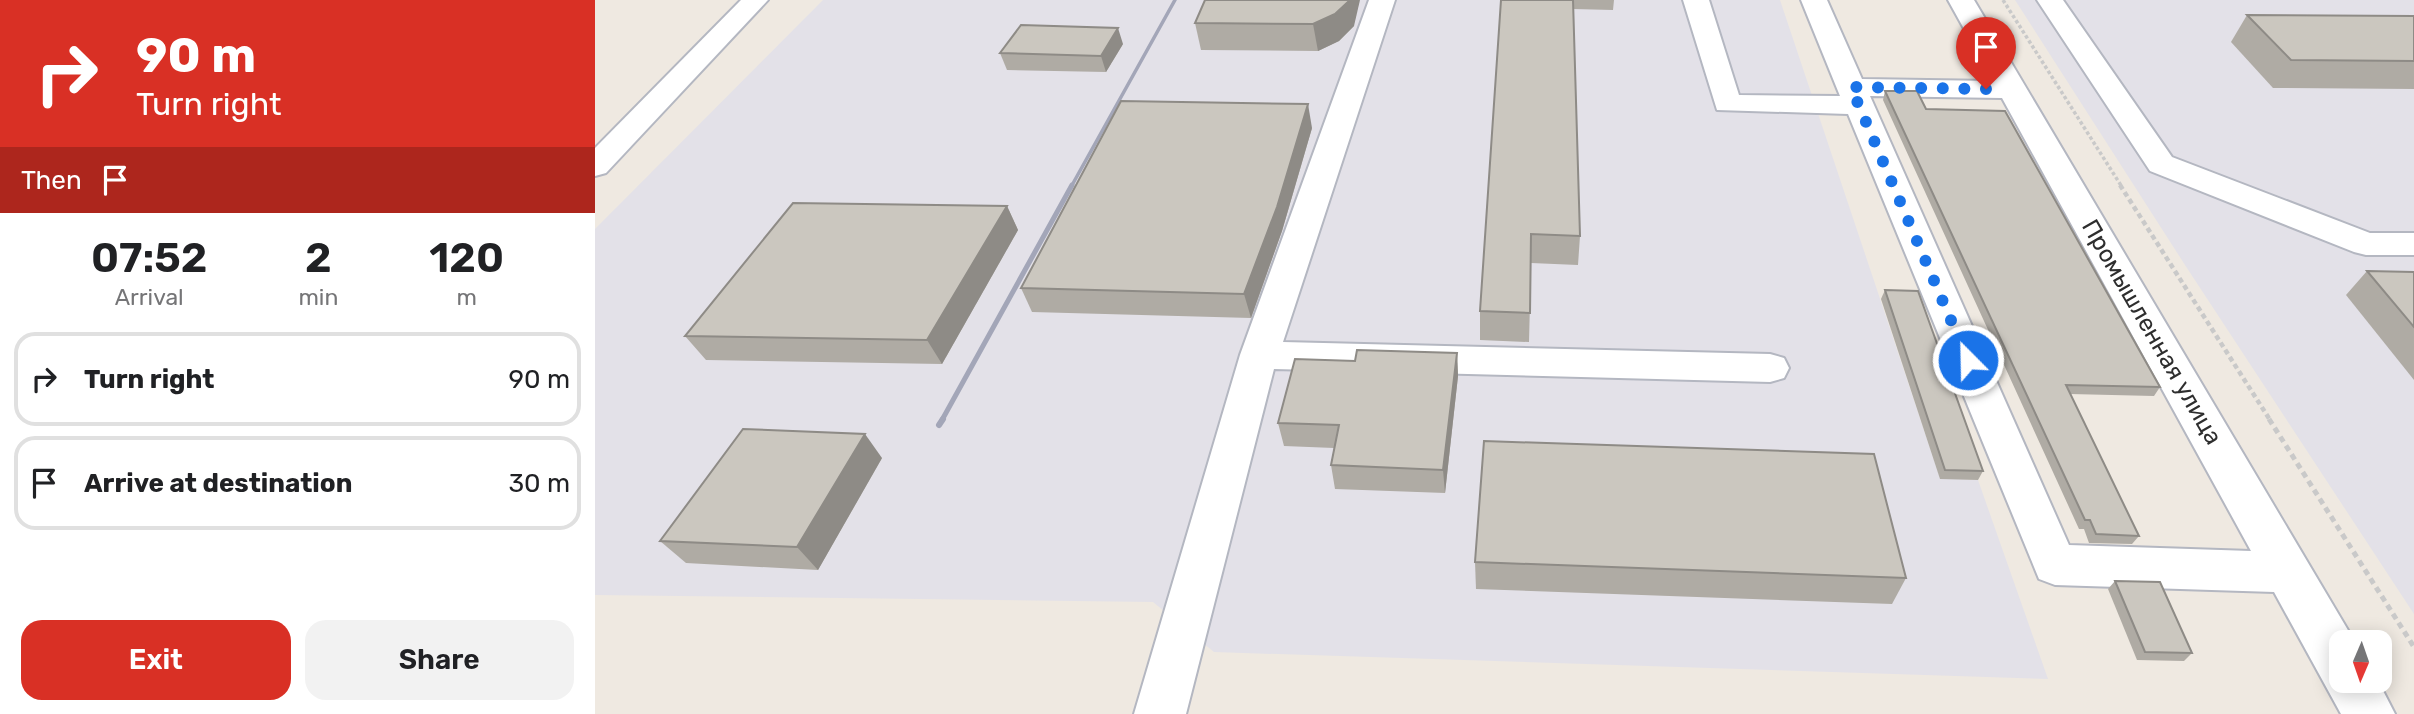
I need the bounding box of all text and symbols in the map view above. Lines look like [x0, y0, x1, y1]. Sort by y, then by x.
pin [1956, 17, 2016, 89]
text: 90 m [136, 26, 256, 84]
icon: right [21, 28, 112, 119]
icon: arrive [1967, 28, 2005, 66]
text: Turn right [136, 85, 281, 123]
icon: arrive [96, 161, 134, 199]
text: Then [21, 165, 82, 196]
street label: Промышленная улица [2076, 214, 2228, 450]
text: 07:52 [91, 233, 207, 283]
text: 2 [305, 233, 332, 283]
text: 120 [429, 233, 504, 283]
text: Arrival [115, 283, 184, 311]
text: min [298, 283, 338, 311]
text: m [456, 283, 477, 311]
position arrow [1931, 323, 2005, 397]
icon: right [25, 360, 63, 398]
text: Turn right [84, 364, 214, 395]
text: 90 m [509, 364, 570, 395]
icon: arrive [25, 464, 63, 502]
text: Arrive at destination [84, 468, 352, 499]
text: 30 m [508, 468, 570, 499]
button: Exit [21, 620, 291, 700]
button: Share [305, 620, 574, 700]
north arrow [2329, 630, 2392, 693]
map controls [2329, 630, 2392, 693]

